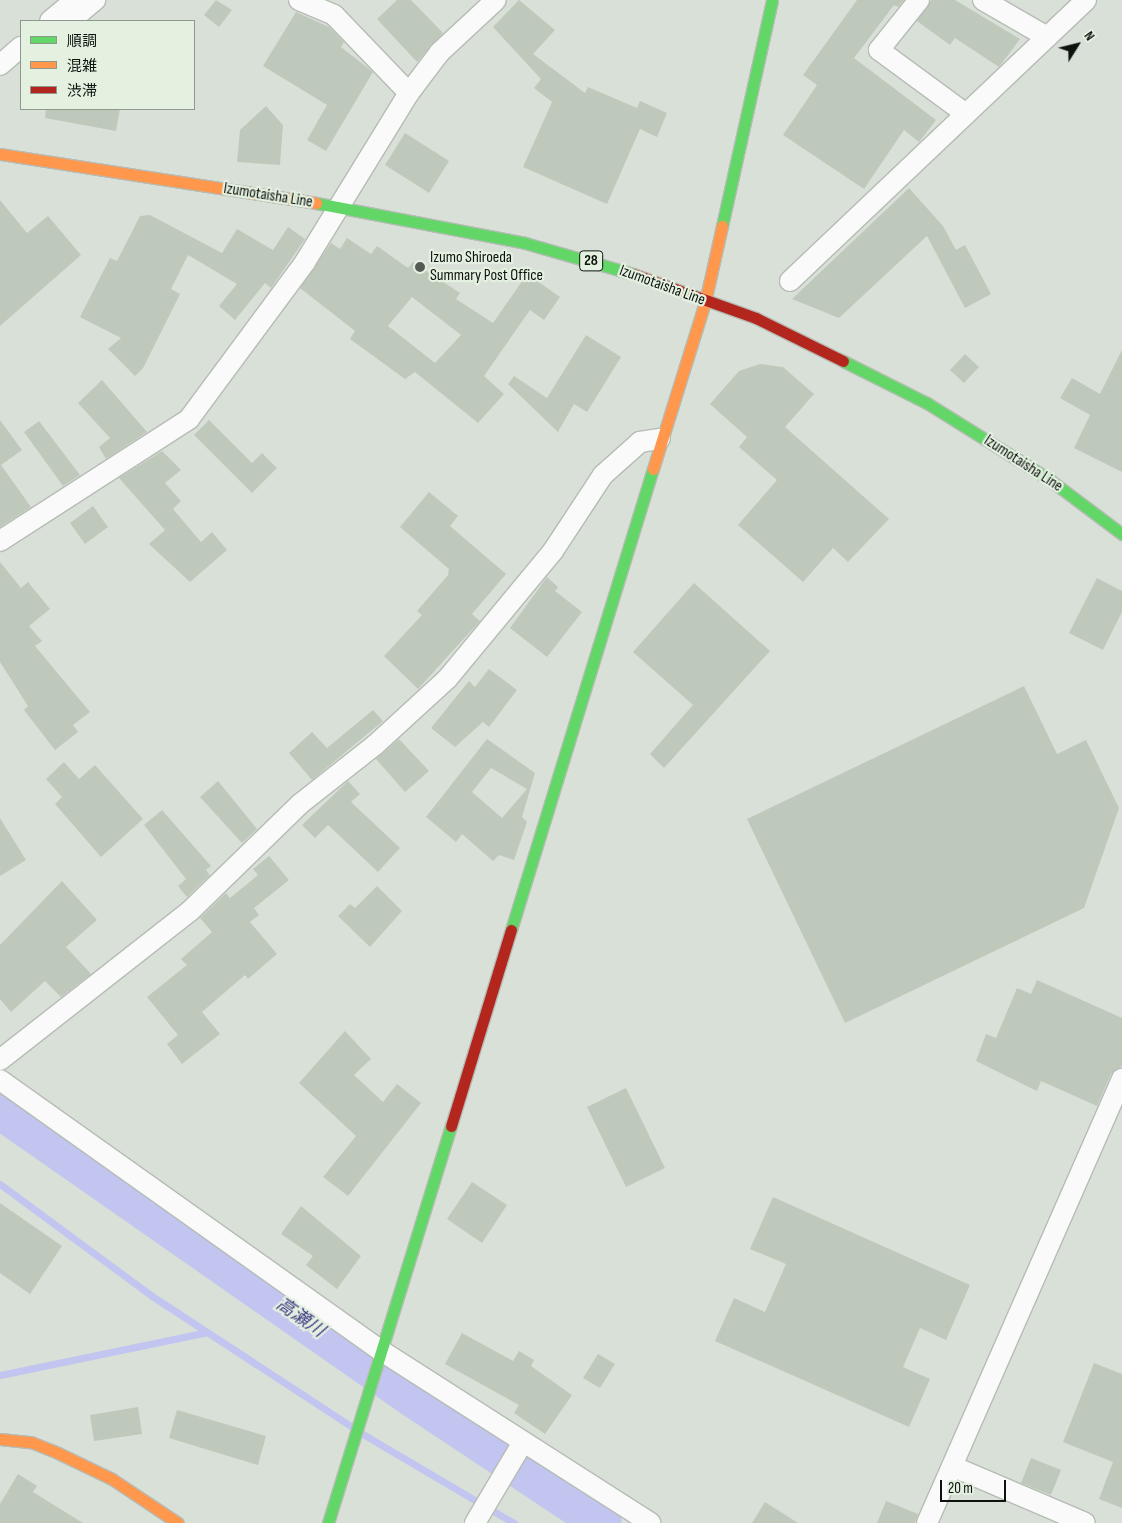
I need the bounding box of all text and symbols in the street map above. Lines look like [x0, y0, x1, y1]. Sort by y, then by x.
legend [20, 20, 195, 110]
north arrow [1052, 20, 1102, 70]
text: N [1080, 28, 1099, 44]
text: 順調 [67, 32, 97, 51]
text: 混雑 [67, 57, 97, 76]
text: 渋滞 [67, 82, 97, 101]
street label: Izumotaisha Line [222, 179, 314, 213]
place label: Izumo Shiroeda Summary Post Office [430, 248, 543, 286]
road number: 28 [578, 248, 604, 274]
marker: Izumo Shiroeda Summary Post Office [414, 261, 426, 273]
street label: Izumotaisha Line [616, 262, 708, 310]
street label: Izumotaisha Line [980, 431, 1066, 497]
water label: 高瀬川 [272, 1294, 328, 1342]
scale bar [942, 1470, 1008, 1502]
text: 20 m [948, 1479, 973, 1498]

